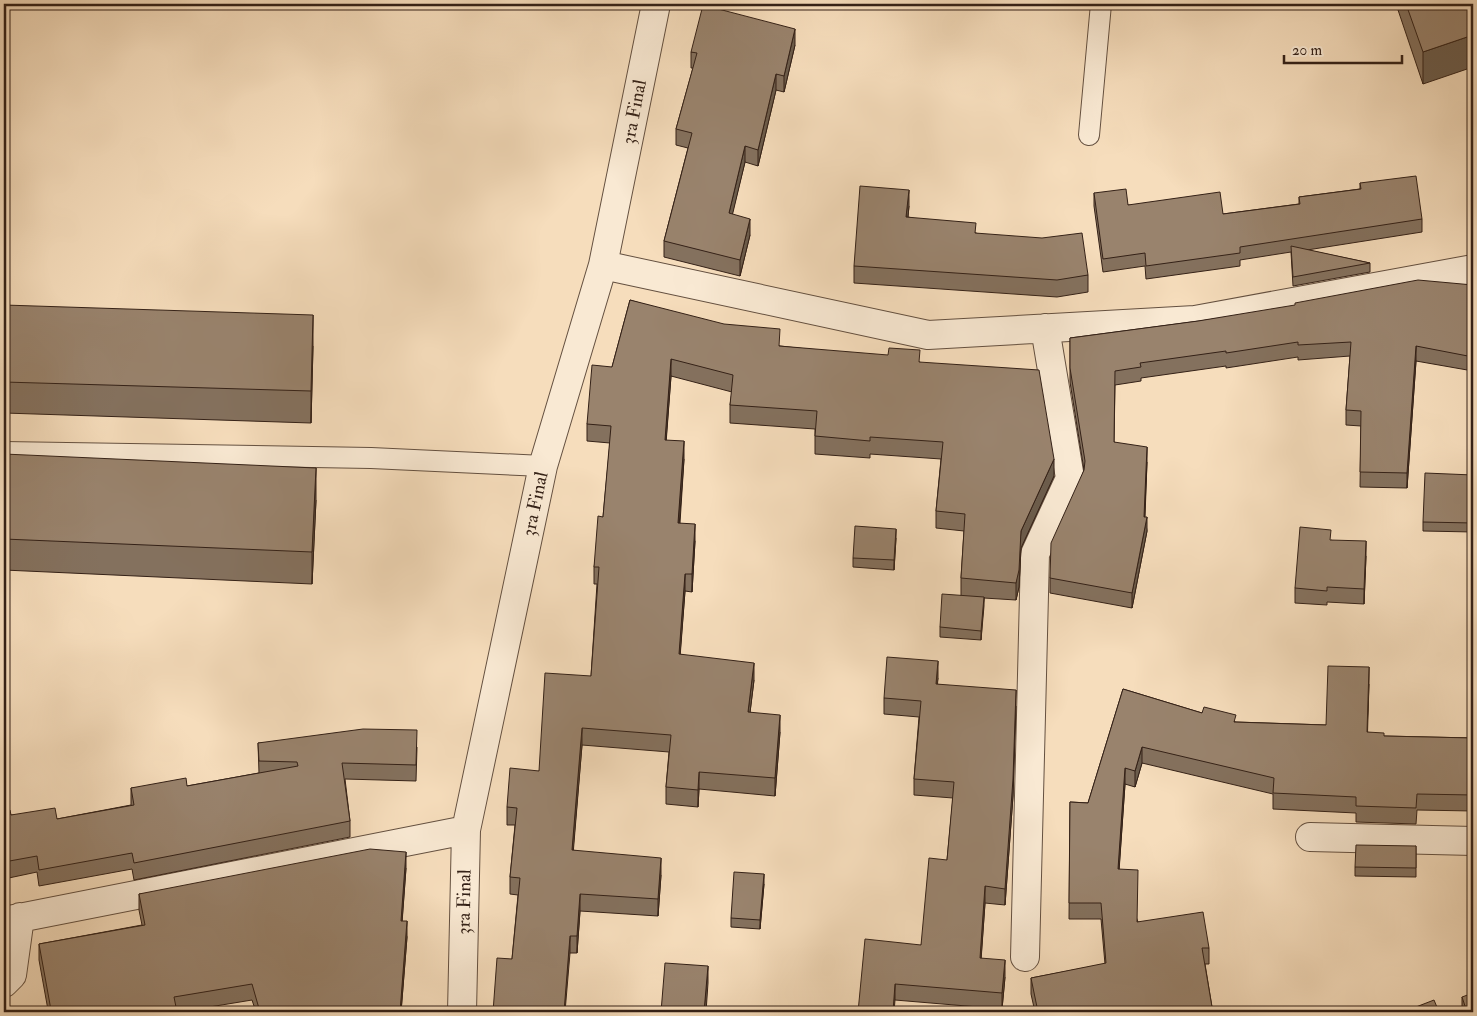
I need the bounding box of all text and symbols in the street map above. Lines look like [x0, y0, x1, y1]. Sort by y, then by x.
scale bar [1284, 32, 1402, 64]
text: 20 m [1292, 41, 1322, 60]
street label: 3ra Final [616, 77, 652, 146]
street label: 3ra Final [516, 469, 554, 539]
street label: 3ra Final [451, 869, 477, 935]

